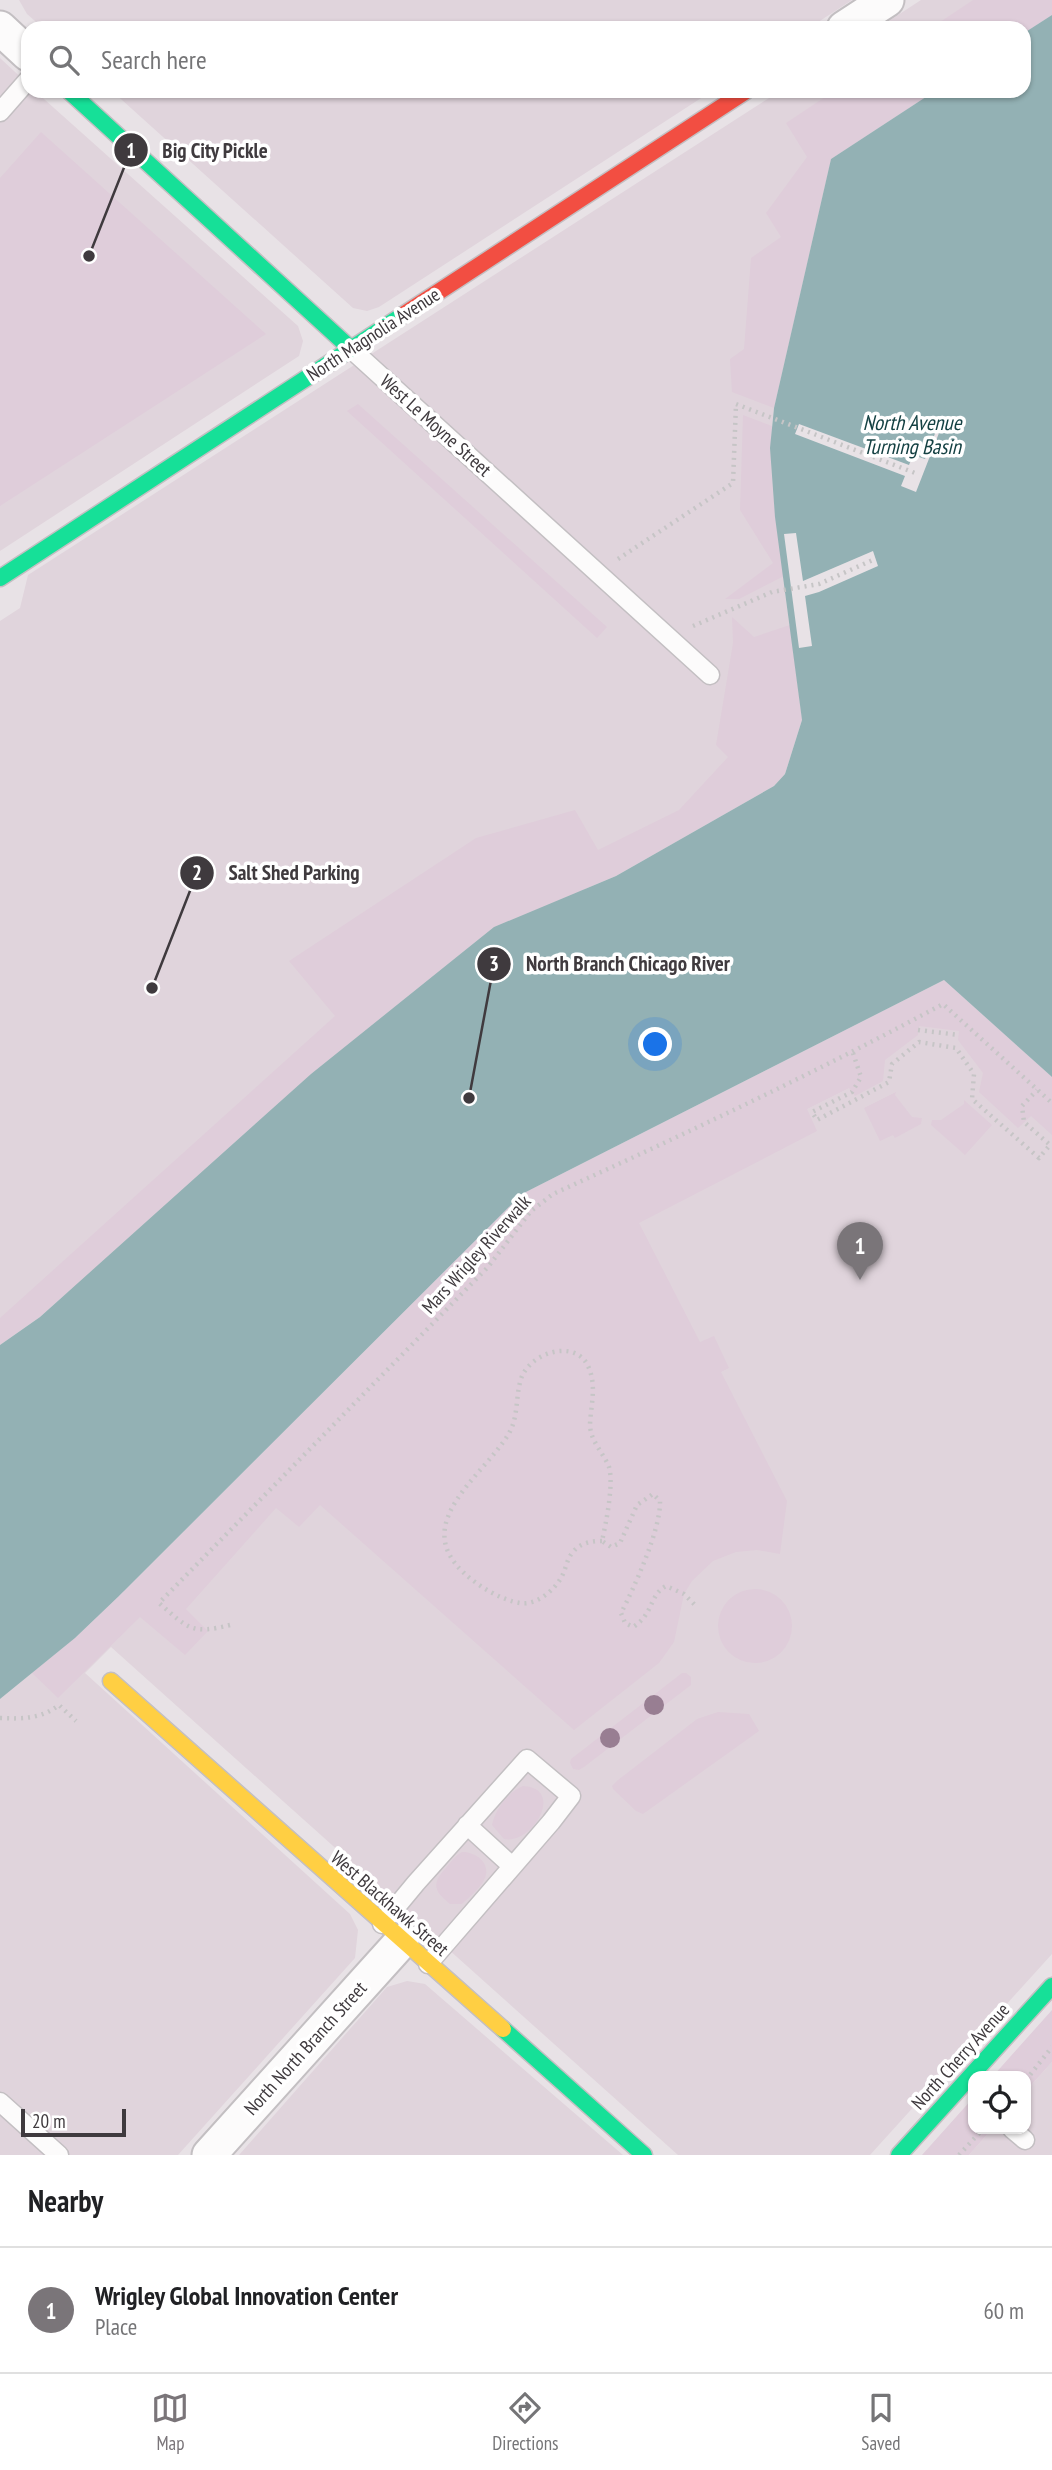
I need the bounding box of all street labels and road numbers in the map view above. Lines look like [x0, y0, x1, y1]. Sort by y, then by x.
street label: North Magnolia Avenue [302, 282, 444, 386]
street label: West Le Moyne Street [375, 369, 497, 482]
street label: Mars Wrigley Riverwalk [416, 1189, 536, 1318]
street label: West Blackhawk Street [326, 1845, 454, 1961]
street label: North North Branch Street [239, 1975, 372, 2120]
street label: North Cherry Avenue [906, 1998, 1014, 2114]

